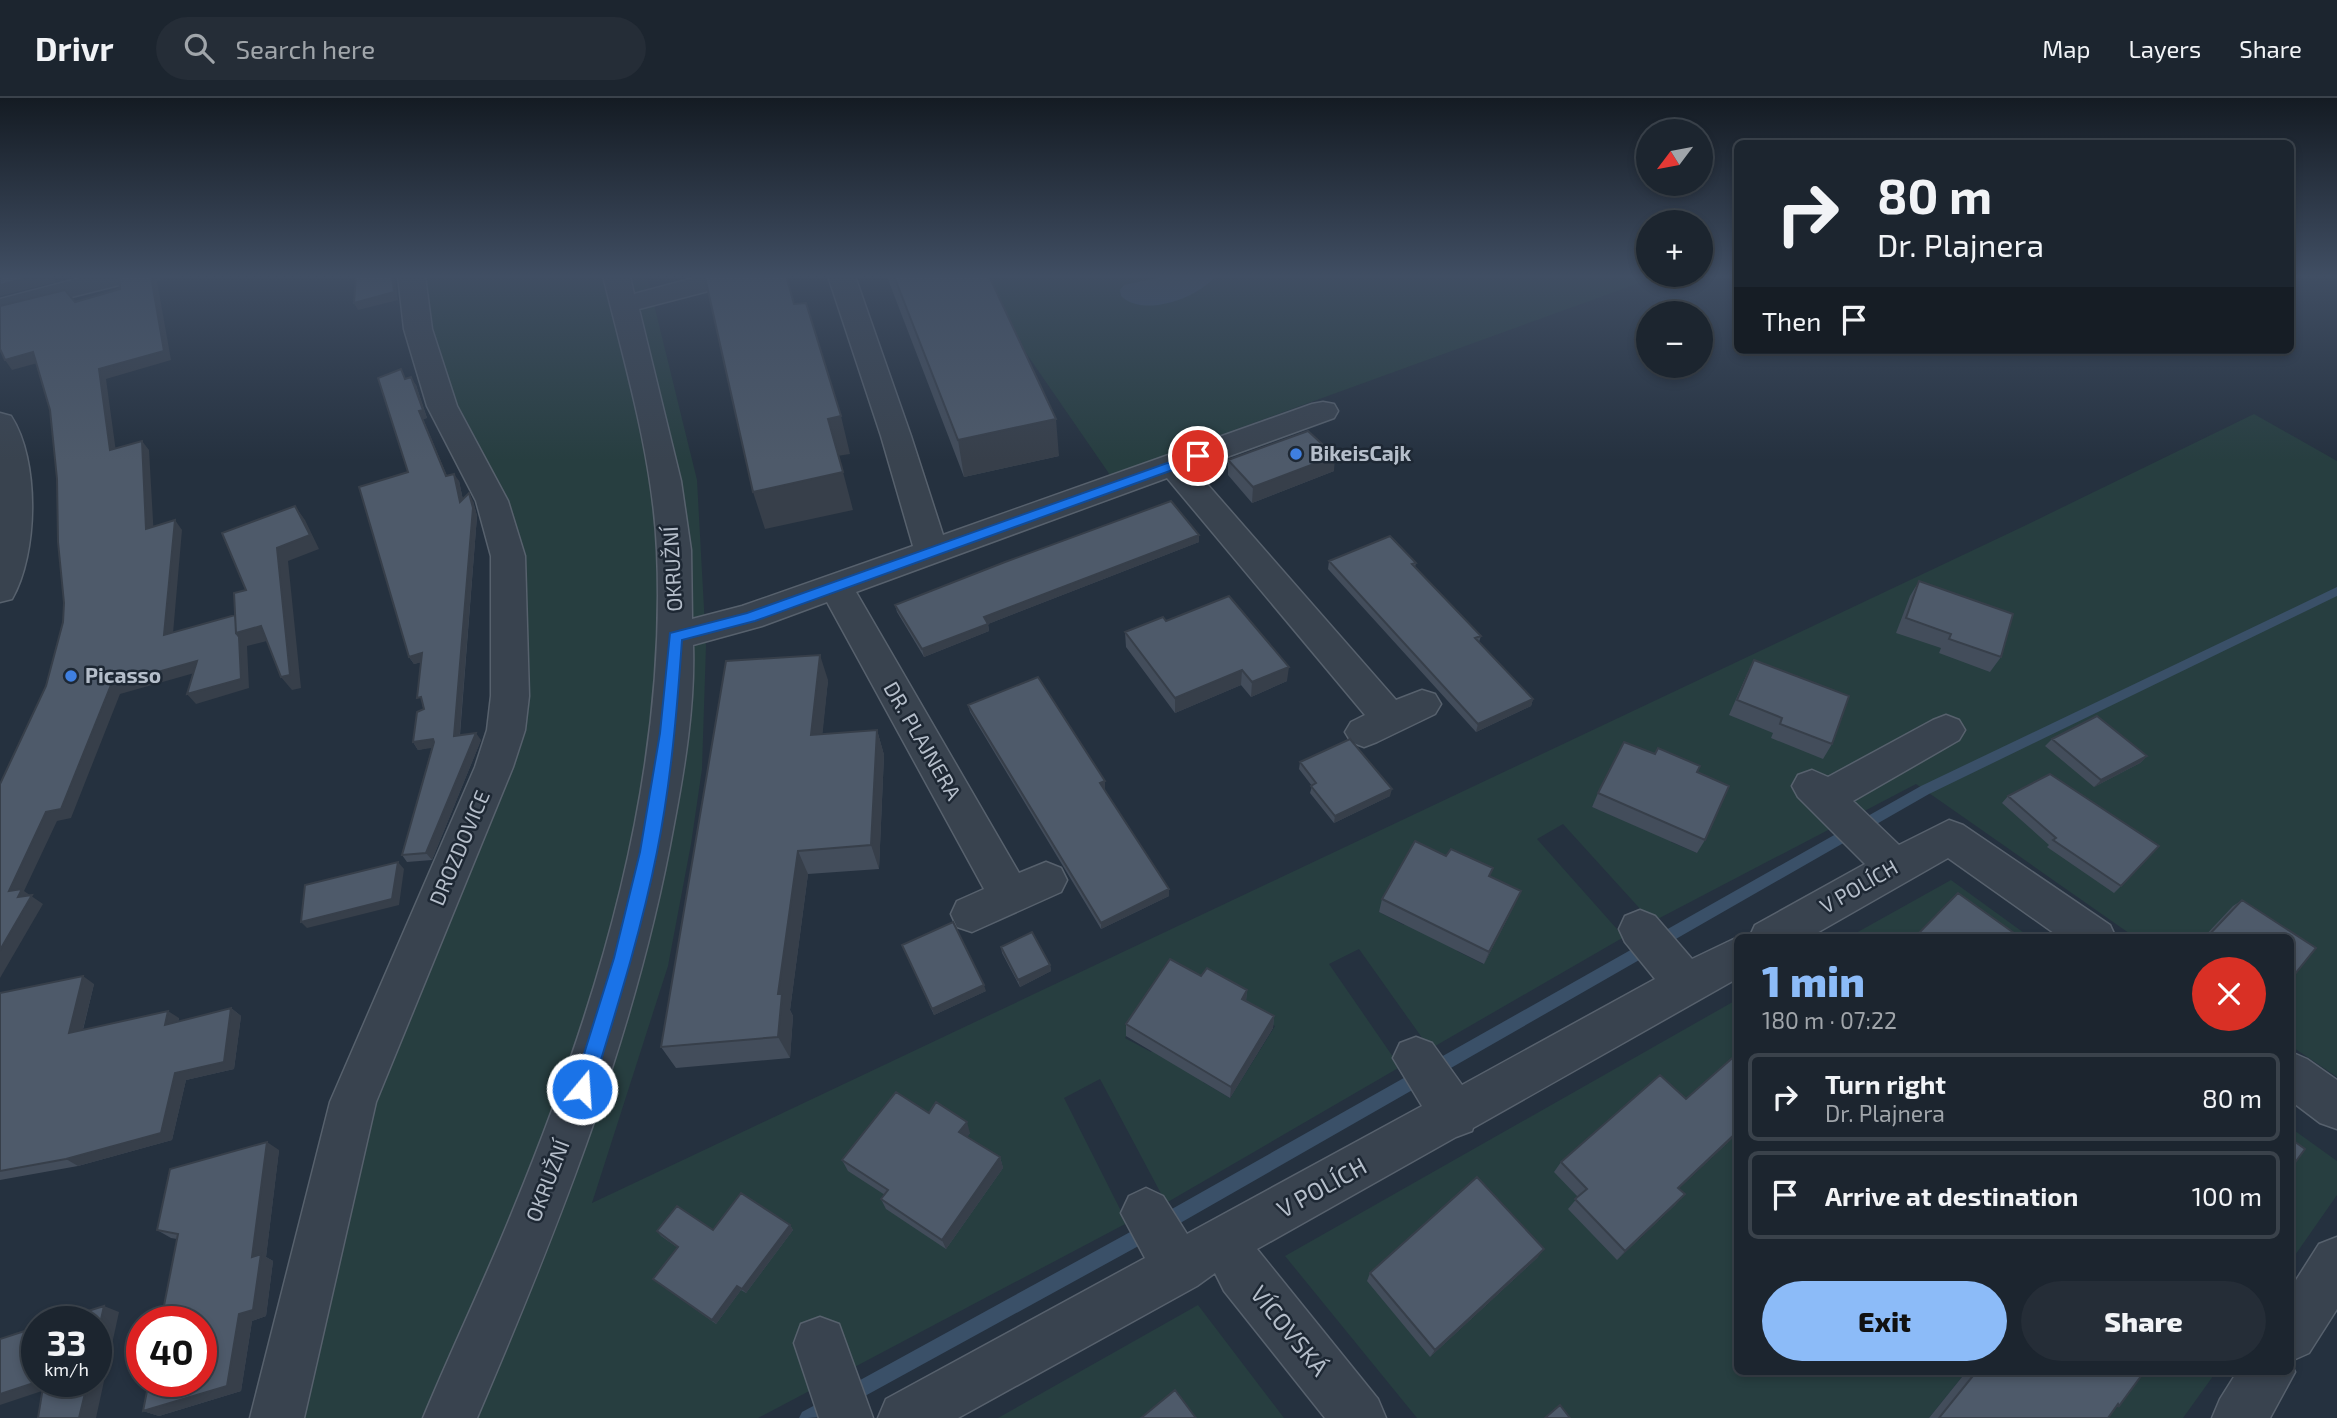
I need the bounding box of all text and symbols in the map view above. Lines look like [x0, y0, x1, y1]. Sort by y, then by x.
search box [156, 17, 646, 80]
text: Drivr [35, 28, 114, 68]
icon: search [180, 29, 218, 67]
text: Search here [236, 33, 375, 64]
text: Map [2042, 34, 2090, 63]
text: Layers [2128, 34, 2201, 63]
text: Share [2239, 34, 2302, 63]
north arrow [1636, 119, 1713, 196]
map controls [1636, 119, 1713, 378]
text: 80 m [1877, 165, 1992, 224]
icon: right [1762, 168, 1853, 259]
button: + [1636, 210, 1713, 287]
text: Dr. Plajnera [1877, 225, 2044, 263]
button: − [1636, 301, 1713, 378]
icon: arrive [1835, 301, 1873, 339]
text: Then [1762, 305, 1821, 336]
pin [1168, 426, 1228, 486]
icon: arrive [1179, 437, 1217, 475]
place label: BikeisCajk [1310, 440, 1412, 465]
marker: BikeisCajk [1288, 446, 1304, 462]
street label: OKRUŽNÍ [657, 525, 686, 612]
place label: Picasso [85, 662, 161, 687]
marker: Picasso [63, 668, 79, 684]
street label: DR. PLAJNERA [879, 677, 967, 804]
street label: DROZDOVICE [423, 786, 494, 909]
street label: V POLÍCH [1815, 853, 1902, 918]
text: 1 min [1762, 955, 1865, 1005]
button: close [2192, 957, 2266, 1031]
text: 180 m · 07:22 [1762, 1006, 1897, 1034]
position arrow [545, 1052, 619, 1126]
text: Turn right [1825, 1068, 1946, 1099]
icon: right [1766, 1078, 1804, 1116]
text: 80 m [2202, 1082, 2262, 1113]
text: Dr. Plajnera [1825, 1099, 1945, 1127]
street label: OKRUŽNÍ [520, 1136, 574, 1225]
street label: V POLÍCH [1271, 1150, 1371, 1223]
icon: arrive [1766, 1176, 1804, 1214]
text: Arrive at destination [1825, 1180, 2078, 1211]
text: 100 m [2192, 1180, 2262, 1211]
street label: VÍCOVSKÁ [1245, 1279, 1335, 1381]
button: Exit [1762, 1281, 2007, 1361]
button: Share [2021, 1281, 2266, 1361]
speed limit sign: 40 [126, 1306, 217, 1397]
text: 33 [47, 1321, 86, 1363]
text: km/h [44, 1358, 89, 1380]

